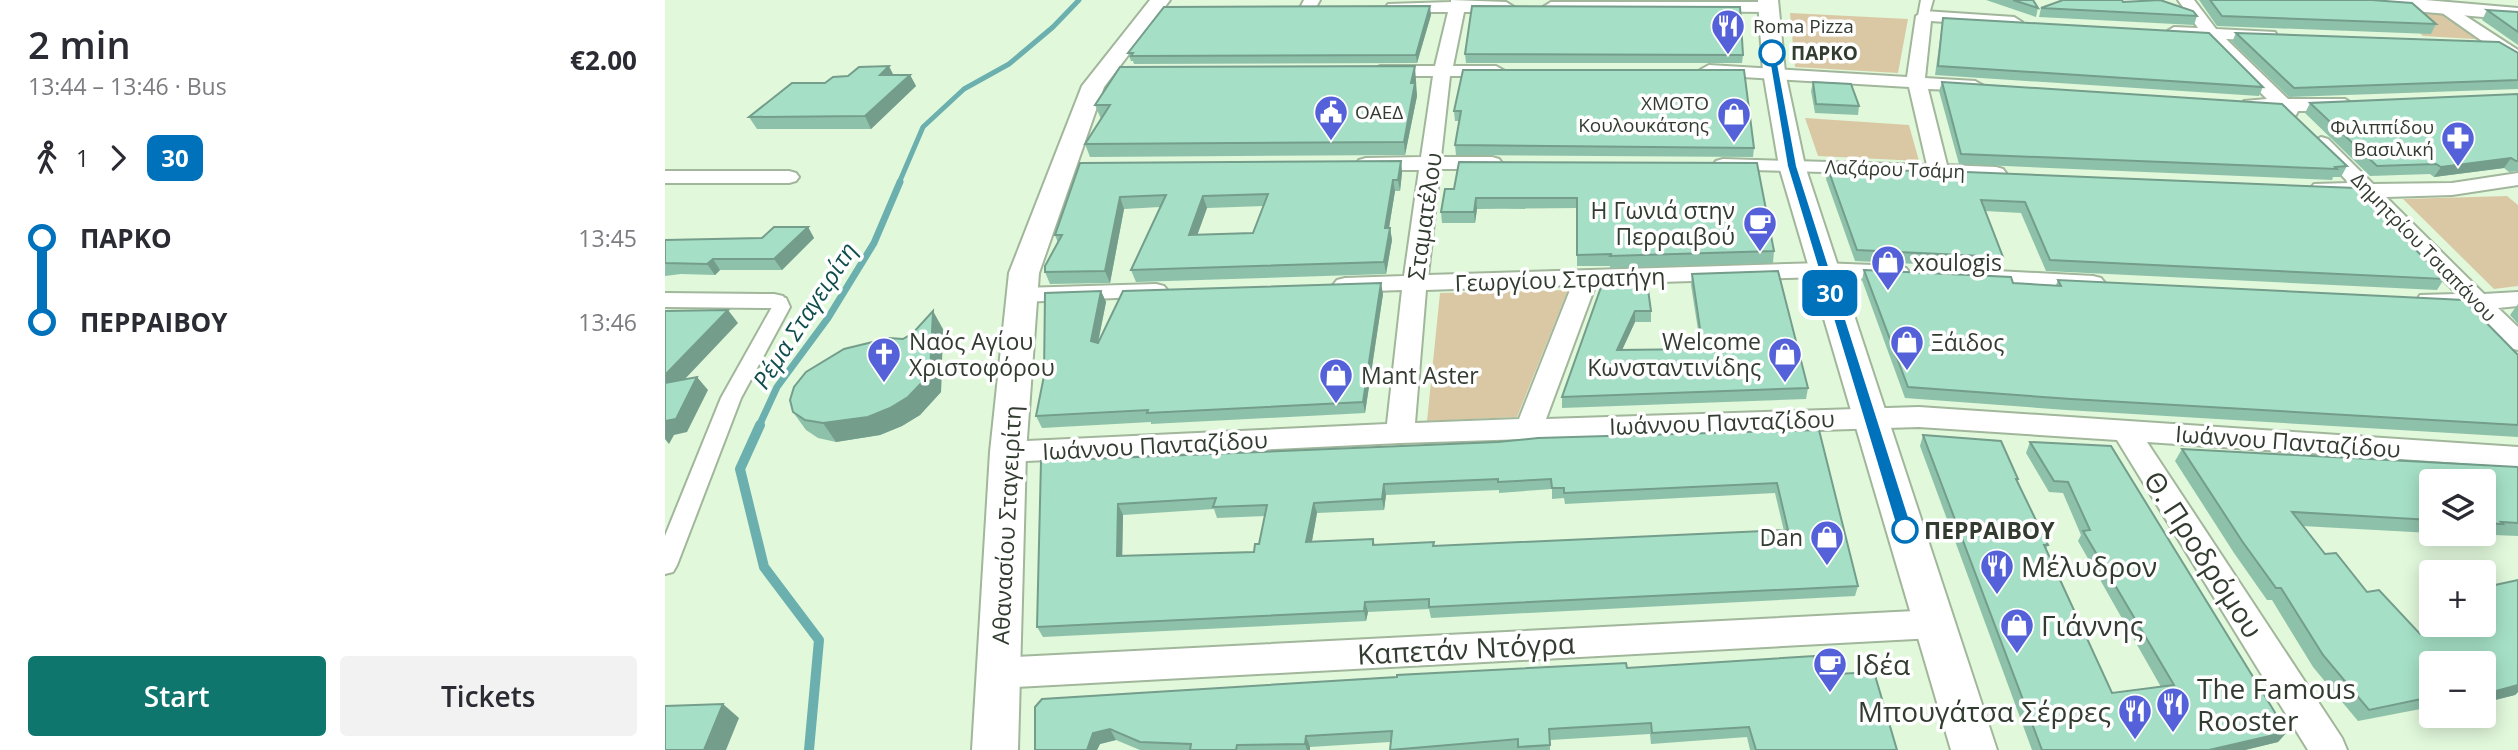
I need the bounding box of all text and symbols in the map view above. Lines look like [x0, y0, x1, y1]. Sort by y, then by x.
restaurant icon: Roma Pizza [1709, 7, 1747, 56]
place label: Roma Pizza [1753, 13, 1854, 39]
text: 2 min [28, 18, 131, 70]
marker: ΠΑΡΚΟ [1759, 40, 1785, 66]
place label: ΠΑΡΚΟ [1791, 40, 1858, 66]
text: €2.00 [570, 42, 637, 78]
text: 13:44 – 13:46 · Bus [28, 70, 227, 102]
place label: XMOTO Κουλουκάτσης [1578, 90, 1709, 138]
public building icon: ΟΑΕΔ [1312, 93, 1350, 142]
shop icon: XMOTO Κουλουκάτσης [1715, 95, 1753, 144]
place label: ΟΑΕΔ [1355, 99, 1403, 125]
place label: Φιλιππίδου Βασιλική [2330, 114, 2434, 162]
pharmacy icon: Φιλιππίδου Βασιλική [2439, 119, 2477, 168]
icon: walk [28, 139, 66, 177]
icon: forward [99, 139, 137, 177]
text: 30 [161, 141, 189, 174]
text: 1 [76, 142, 89, 174]
street label: Σταματέλου [1399, 150, 1449, 282]
street label: Λαζάρου Τσάμη [1824, 154, 1966, 184]
street label: Δημητρίου Τσιαπάνου [2346, 167, 2502, 327]
place label: Η Γωνιά στην Περραιβού [1591, 194, 1735, 252]
cafe icon: Η Γωνιά στην Περραιβού [1741, 204, 1779, 253]
text: ΠΑΡΚΟ [80, 220, 172, 256]
text: 13:45 [578, 222, 637, 254]
water label: Ρέμα Σταγειρίτη [744, 235, 864, 395]
shop icon: xoulogis [1869, 243, 1907, 292]
place label: xoulogis [1913, 246, 2002, 278]
street label: Γεωργίου Στρατήγη [1454, 259, 1666, 299]
line badge: 30 [1799, 270, 1861, 316]
text: 30 [1816, 276, 1844, 309]
text: ΠΕΡΡΑΙΒΟΥ [80, 304, 228, 340]
text: 13:46 [578, 306, 637, 338]
shop icon: Ξάιδος [1888, 323, 1926, 372]
place label: Ναός Αγίου Χριστοφόρου [909, 325, 1055, 383]
place label: Welcome Κωνσταντινίδης [1587, 325, 1761, 383]
place label: Ξάιδος [1931, 326, 2004, 358]
church icon: Ναός Αγίου Χριστοφόρου [865, 335, 903, 384]
shop icon: Welcome Κωνσταντινίδης [1766, 335, 1804, 384]
shop icon: Mant Aster [1317, 356, 1355, 405]
place label: Mant Aster [1361, 359, 1479, 391]
street label: Ιωάννου Πανταζίδου [1609, 402, 1835, 442]
street label: Αθανασίου Σταγειρίτη [984, 405, 1028, 645]
street label: Ιωάννου Πανταζίδου [2174, 417, 2402, 465]
street label: Ιωάννου Πανταζίδου [1041, 423, 1269, 467]
street label: Θ. Προδρόμου [2136, 463, 2272, 645]
map controls [2419, 469, 2496, 728]
button: layers [2419, 469, 2496, 546]
place label: ΠΕΡΡΑΙΒΟΥ [1924, 514, 2055, 546]
marker: ΠΕΡΡΑΙΒΟΥ [1892, 517, 1918, 543]
shop icon: Dan [1808, 518, 1846, 567]
place label: Dan [1759, 521, 1803, 553]
restaurant icon: Μέλυδρον [1978, 547, 2016, 596]
place label: Μέλυδρον [2021, 547, 2157, 585]
button: + [2419, 560, 2496, 637]
shop icon: Γιάννης [1998, 606, 2036, 655]
place label: Γιάννης [2041, 606, 2143, 644]
street label: Καπετάν Ντόγρα [1356, 623, 1576, 673]
cafe icon: Ιδέα [1811, 645, 1849, 694]
place label: Ιδέα [1855, 645, 1910, 683]
button: − [2419, 651, 2496, 728]
button: Start [28, 656, 326, 736]
button: Tickets [340, 656, 637, 736]
place label: The Famous Rooster [2197, 669, 2356, 739]
restaurant icon: The Famous Rooster [2154, 685, 2192, 734]
place label: Μπουγάτσα Σέρρες [1858, 692, 2111, 730]
restaurant icon: Μπουγάτσα Σέρρες [2116, 692, 2154, 741]

